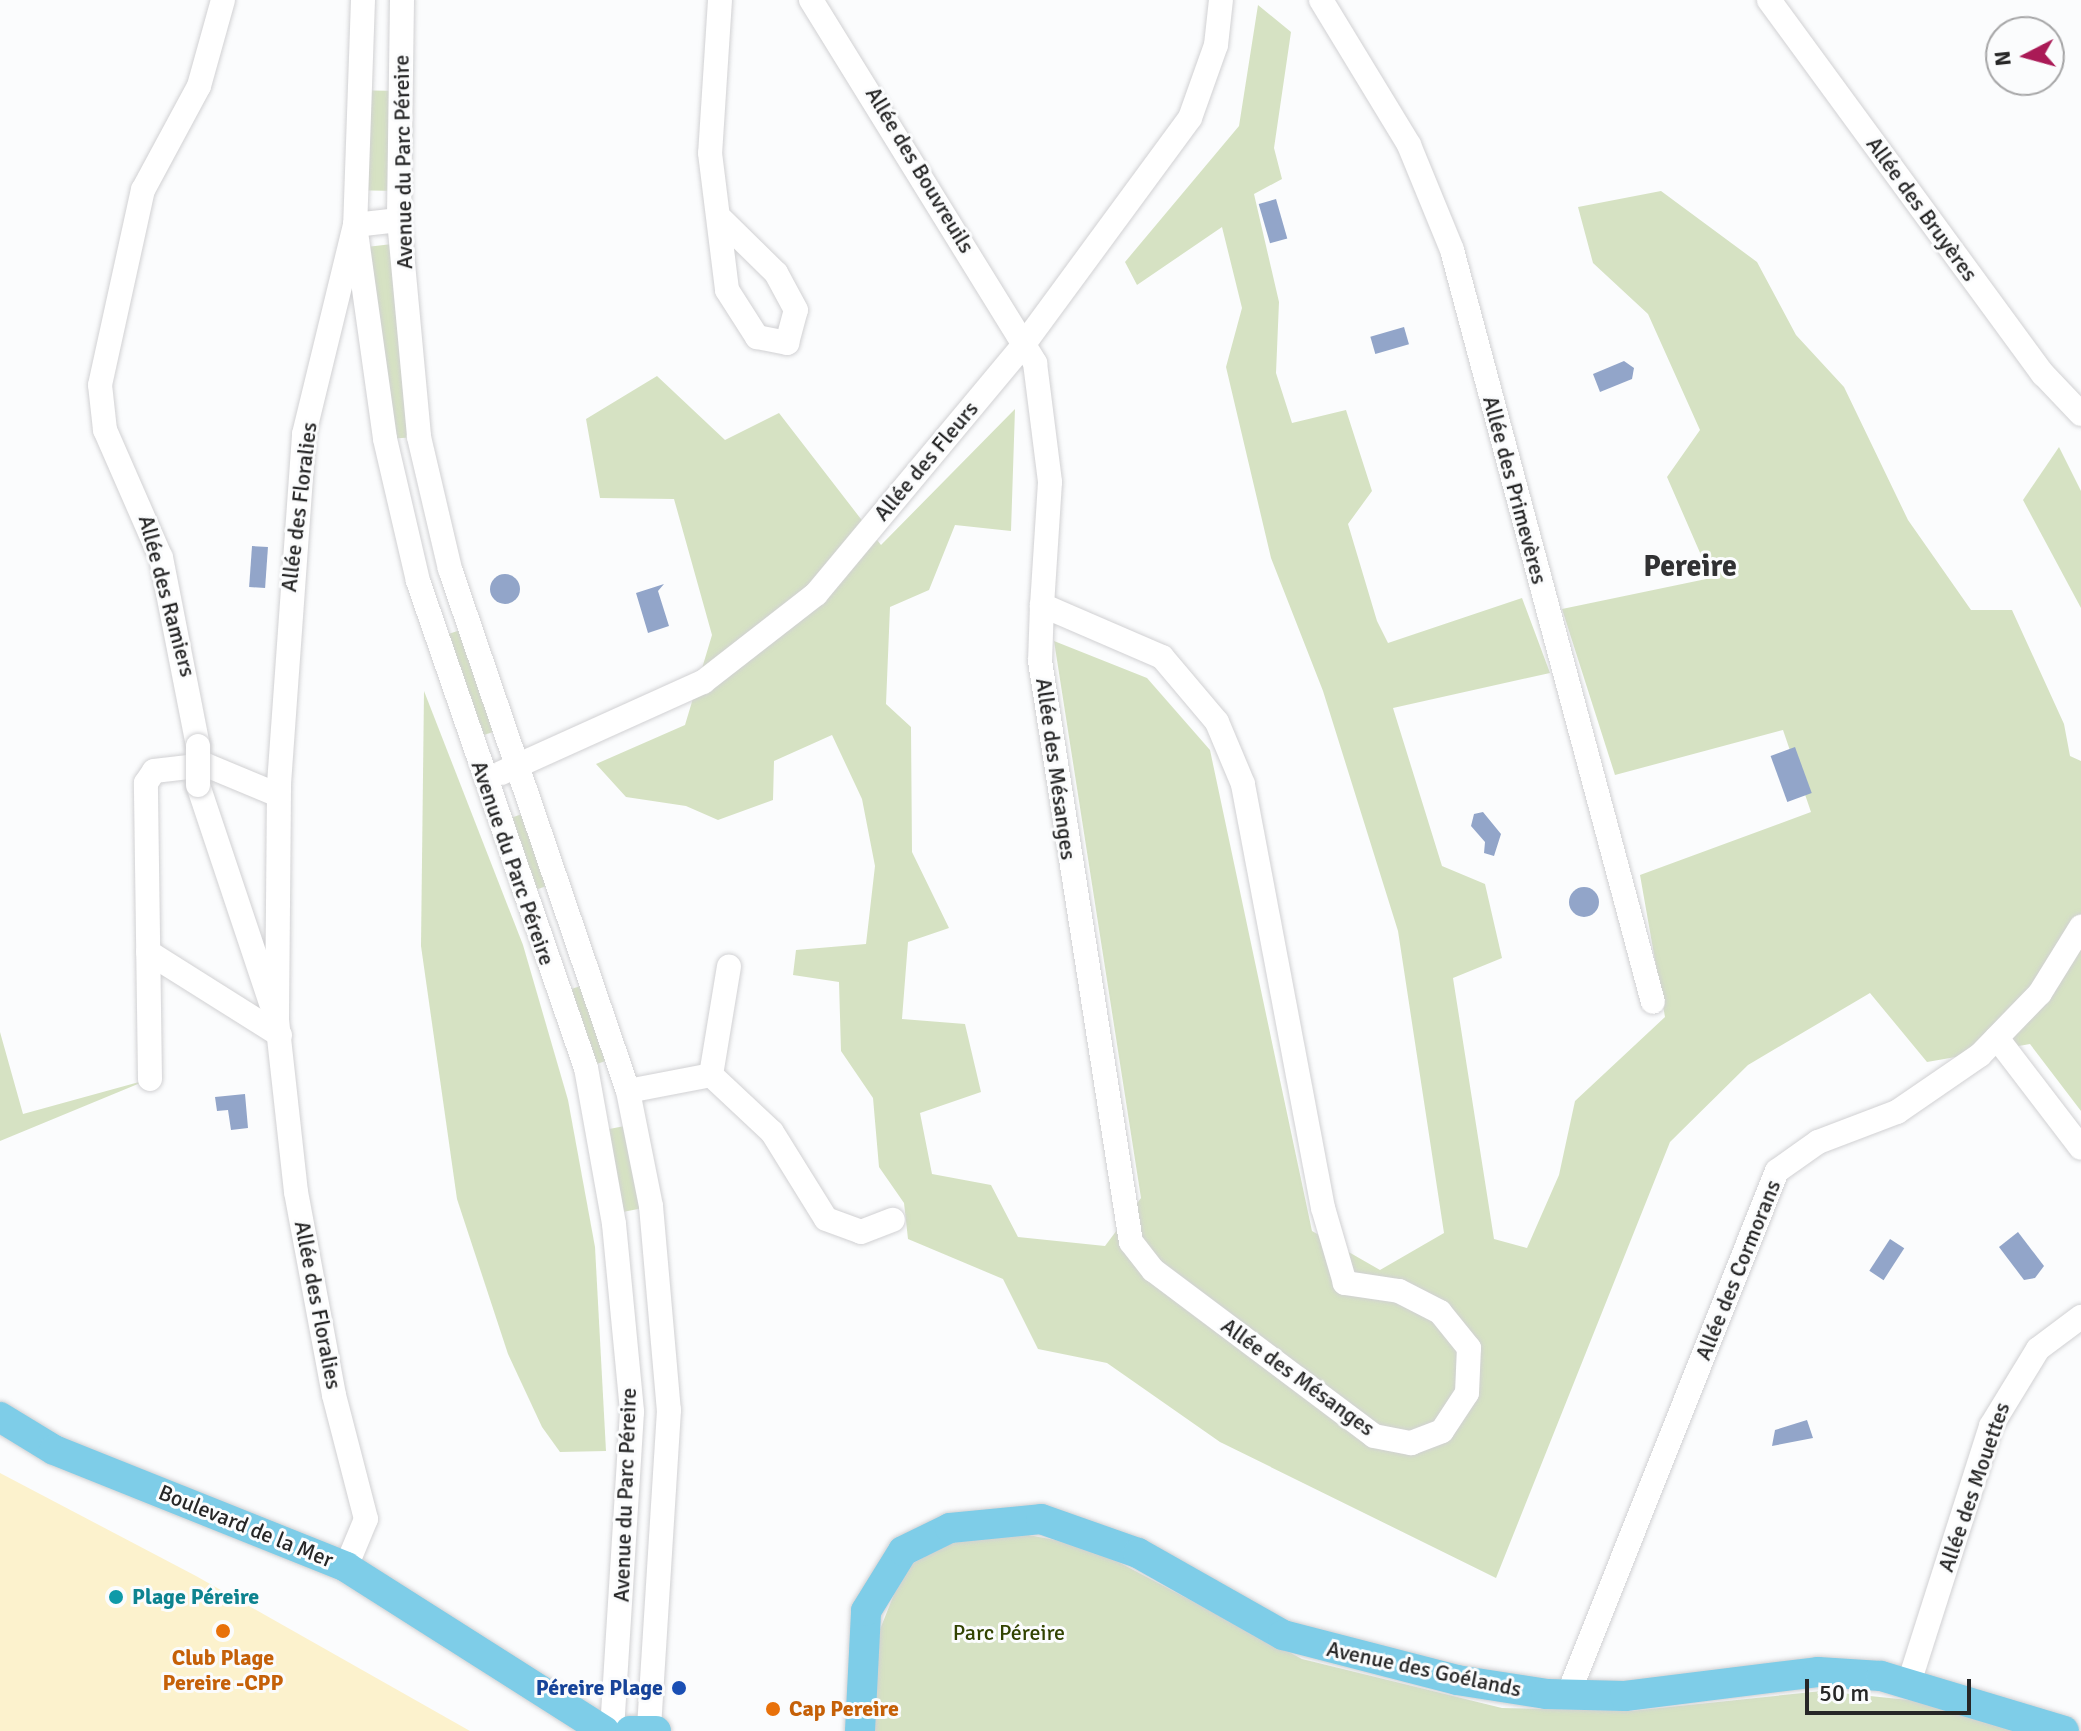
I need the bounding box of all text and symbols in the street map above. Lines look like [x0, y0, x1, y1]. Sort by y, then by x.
north arrow [1985, 16, 2065, 96]
text: N [1988, 49, 2017, 67]
street label: Avenue du Parc Péreire [388, 55, 418, 269]
street label: Allée des Bouvreuils [860, 82, 980, 258]
street label: Allée des Bruyères [1861, 132, 1983, 286]
street label: Allée des Primevères [1477, 393, 1553, 587]
street label: Allée des Fleurs [868, 396, 984, 526]
street label: Allée des Floralies [275, 421, 323, 593]
street label: Allée des Ramiers [133, 512, 201, 680]
district label: Pereire [1643, 549, 1737, 585]
street label: Allée des Mésanges [1030, 676, 1082, 862]
street label: Avenue du Parc Péreire [466, 757, 560, 969]
street label: Allée des Cormorans [1690, 1176, 1786, 1364]
street label: Allée des Floralies [289, 1219, 347, 1391]
street label: Allée des Mésanges [1216, 1312, 1380, 1442]
street label: Avenue du Parc Péreire [608, 1387, 642, 1603]
street label: Allée des Mouettes [1933, 1399, 2015, 1575]
street label: Boulevard de la Mer [155, 1479, 337, 1573]
place label: Plage Péreire [132, 1584, 259, 1610]
marker: Plage Péreire [107, 1588, 125, 1606]
park label: Parc Péreire [953, 1620, 1065, 1646]
marker: Club Plage Pereire -CPP [214, 1622, 232, 1640]
street label: Avenue des Goélands [1324, 1635, 1524, 1703]
place label: Club Plage Pereire -CPP [162, 1644, 284, 1696]
scale bar [1809, 1663, 1975, 1713]
place label: Péreire Plage [536, 1675, 663, 1701]
text: 50 m [1819, 1678, 1869, 1708]
marker: Péreire Plage [670, 1679, 688, 1697]
place label: Cap Pereire [789, 1696, 899, 1722]
marker: Cap Pereire [764, 1700, 782, 1718]

